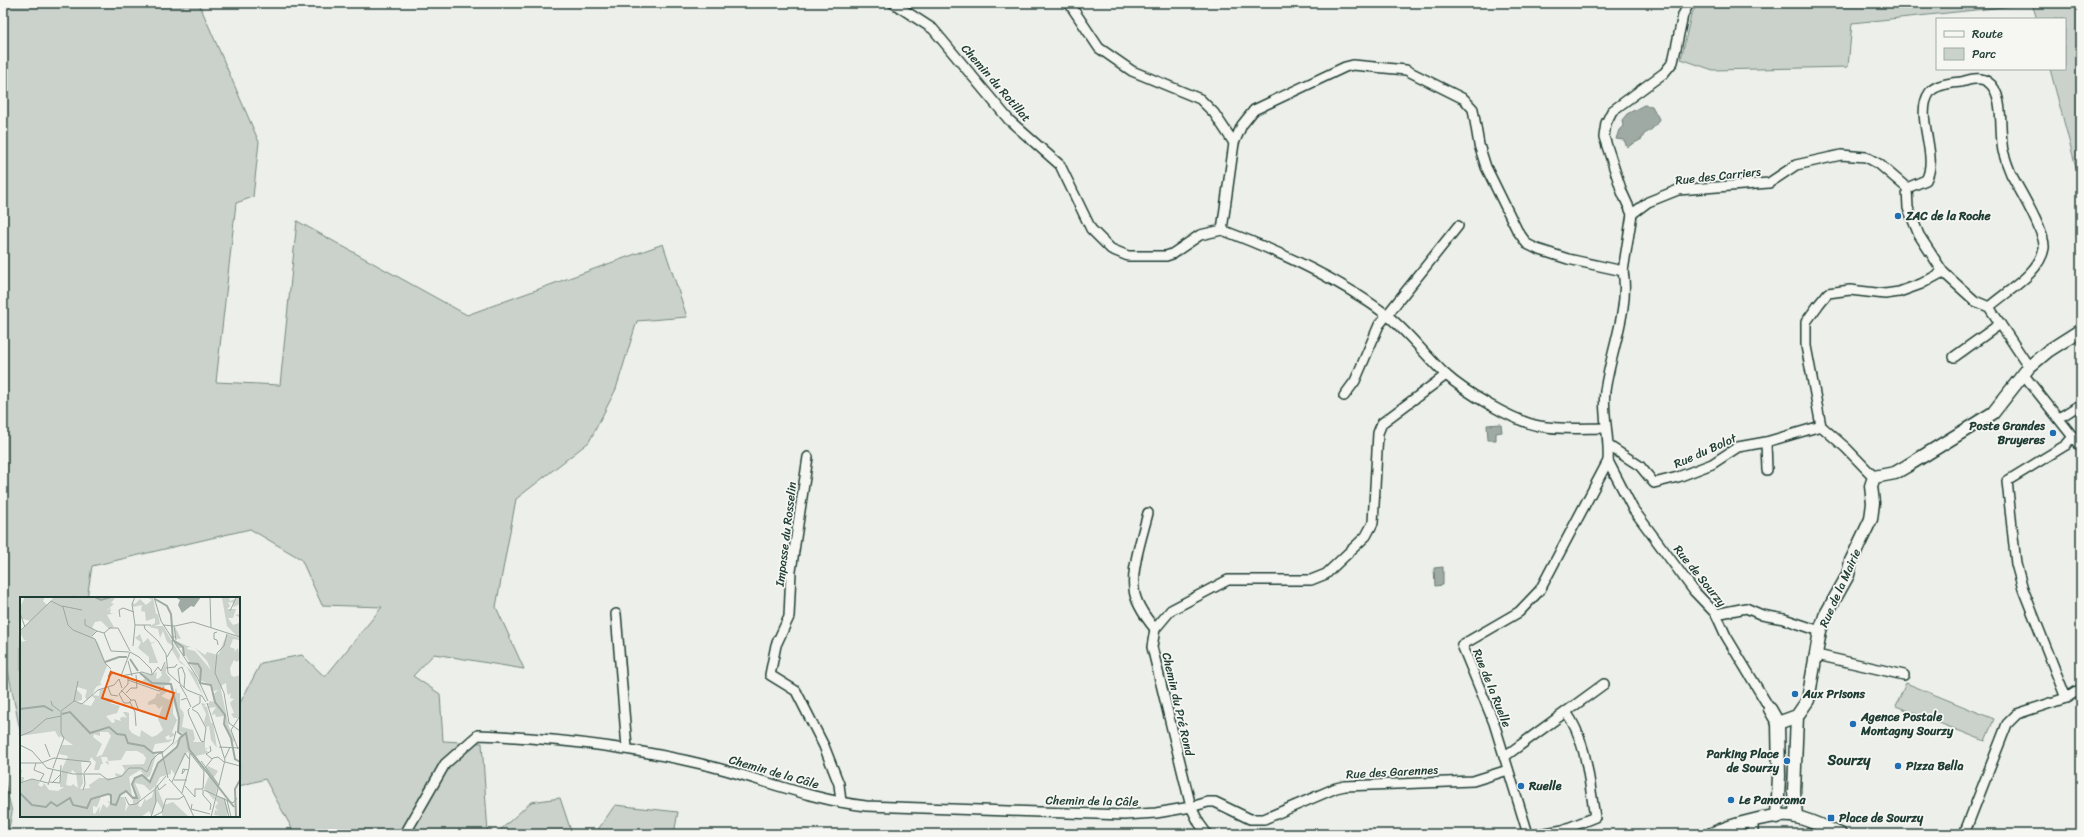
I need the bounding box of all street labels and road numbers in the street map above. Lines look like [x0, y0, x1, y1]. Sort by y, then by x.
street label: Chemin du Rotillat [956, 39, 1036, 127]
street label: Rue des Carriers [1674, 161, 1762, 191]
street label: Rue du Bolot [1670, 427, 1741, 475]
street label: Impasse du Rosselin [769, 480, 803, 589]
street label: Rue de Sourzy [1668, 540, 1733, 613]
street label: Rue de la Mairie [1813, 545, 1867, 631]
street label: Rue de la Ruelle [1466, 645, 1518, 731]
street label: Chemin du Pré Rond [1155, 650, 1201, 760]
street label: Chemin de la Câle [726, 749, 822, 795]
street label: Rue des Garennes [1345, 759, 1439, 785]
street label: Chemin de la Câle [1045, 789, 1139, 813]

